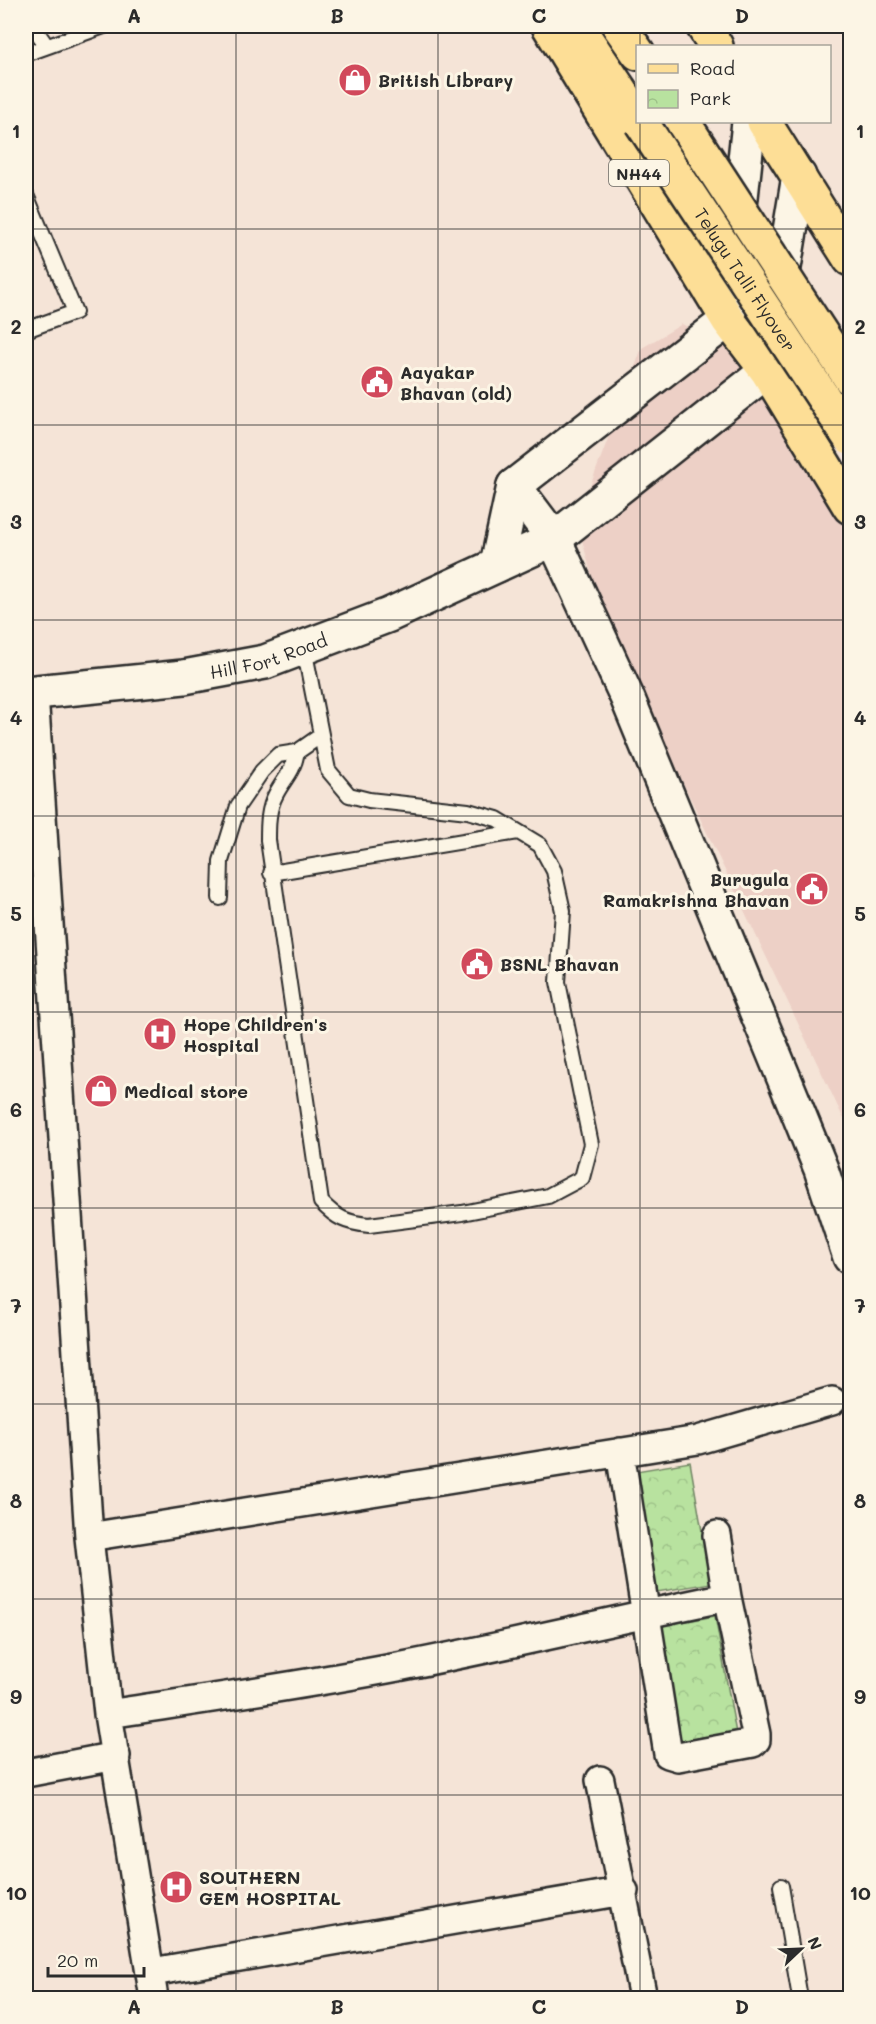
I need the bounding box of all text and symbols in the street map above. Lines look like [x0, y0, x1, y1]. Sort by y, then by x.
text: A [127, 2, 141, 28]
text: B [330, 2, 344, 28]
text: C [532, 2, 547, 28]
text: D [735, 2, 749, 28]
legend [636, 45, 831, 123]
text: Road [690, 56, 735, 80]
shop icon: British Library [337, 62, 373, 98]
place label: British Library [378, 68, 513, 92]
text: Park [690, 86, 731, 110]
text: 1 [12, 117, 20, 143]
text: 1 [856, 117, 864, 143]
road number: NH44 [609, 160, 669, 186]
street label: Telugu Talli Flyover [689, 203, 802, 356]
text: 2 [10, 313, 22, 339]
text: 2 [854, 313, 866, 339]
place label: Aayakar Bhavan (old) [400, 360, 512, 405]
public building icon: Aayakar Bhavan (old) [359, 364, 395, 400]
text: 3 [10, 508, 22, 534]
text: 3 [854, 508, 866, 534]
street label: Hill Fort Road [208, 628, 331, 684]
text: 4 [10, 704, 23, 730]
text: 4 [854, 704, 867, 730]
place label: Burugula Ramakrishna Bhavan [603, 867, 789, 912]
public building icon: Burugula Ramakrishna Bhavan [794, 871, 830, 907]
text: 5 [10, 900, 22, 926]
text: 5 [854, 900, 866, 926]
public building icon: BSNL Bhavan [459, 946, 495, 982]
place label: BSNL Bhavan [500, 952, 619, 976]
place label: Hope Children's Hospital [183, 1012, 327, 1057]
hospital icon: Hope Children's Hospital [142, 1016, 178, 1052]
shop icon: Medical store [83, 1073, 119, 1109]
place label: Medical store [124, 1079, 248, 1103]
text: 6 [10, 1096, 22, 1122]
text: 6 [854, 1096, 866, 1122]
text: 7 [10, 1292, 22, 1318]
text: 7 [854, 1292, 866, 1318]
text: 8 [10, 1487, 22, 1513]
text: 8 [854, 1487, 866, 1513]
text: 9 [10, 1683, 22, 1709]
text: 9 [854, 1683, 866, 1709]
place label: SOUTHERN GEM HOSPITAL [199, 1865, 341, 1910]
hospital icon: SOUTHERN GEM HOSPITAL [158, 1869, 194, 1905]
text: 10 [5, 1879, 27, 1905]
text: 10 [849, 1879, 871, 1905]
north arrow [771, 1919, 831, 1979]
text: N [803, 1933, 827, 1953]
scale bar [48, 1940, 144, 1978]
text: 20 m [57, 1948, 98, 1972]
text: A [127, 1993, 141, 2019]
text: B [330, 1993, 344, 2019]
text: C [532, 1993, 547, 2019]
text: D [735, 1993, 749, 2019]

